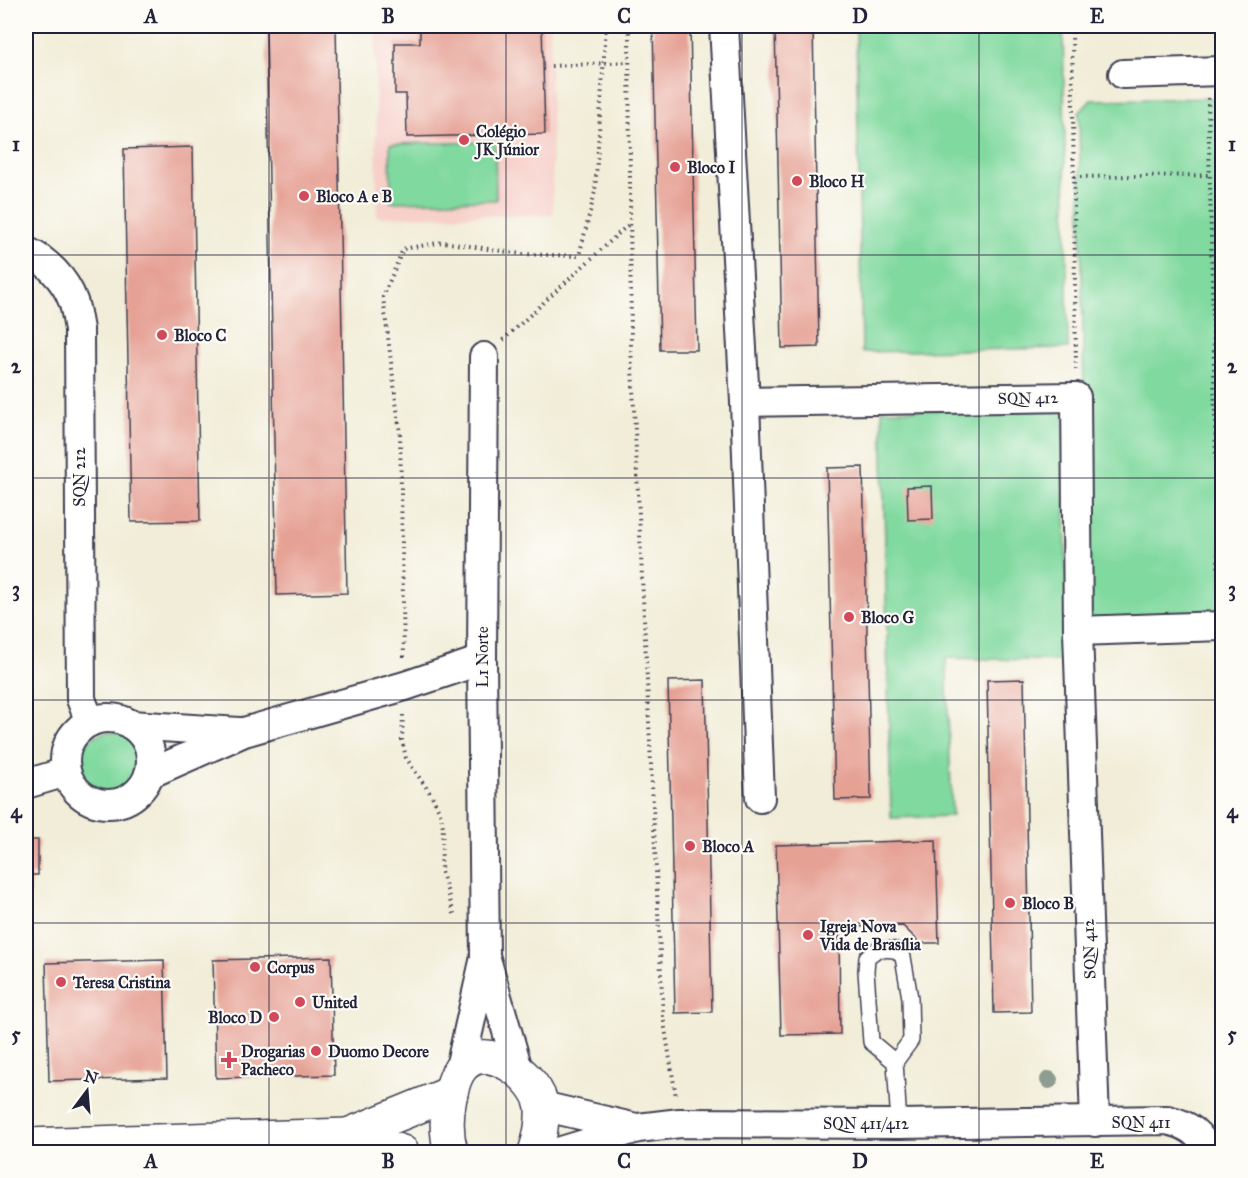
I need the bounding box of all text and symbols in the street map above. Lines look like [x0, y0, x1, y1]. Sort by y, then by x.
text: A [142, 4, 158, 28]
text: B [381, 4, 395, 28]
text: C [617, 4, 631, 28]
text: D [852, 4, 868, 28]
text: E [1090, 4, 1105, 28]
place label: Colégio JK Júnior [474, 122, 540, 160]
text: 1 [12, 132, 20, 156]
text: 1 [1228, 132, 1236, 156]
marker: Colégio JK Júnior [457, 133, 471, 147]
place label: Bloco I [687, 158, 735, 177]
marker: Bloco I [668, 160, 682, 174]
place label: Bloco H [809, 172, 864, 191]
marker: Bloco H [790, 174, 804, 188]
place label: Bloco A e B [316, 187, 392, 206]
marker: Bloco A e B [297, 189, 311, 203]
place label: Bloco C [174, 326, 226, 345]
marker: Bloco C [155, 328, 169, 342]
text: 2 [11, 354, 22, 378]
text: 2 [1227, 354, 1238, 378]
street label: SQN 412 [998, 388, 1059, 408]
street label: SQN 212 [70, 447, 89, 507]
text: 3 [12, 577, 20, 602]
text: 3 [1228, 577, 1236, 602]
place label: Bloco G [861, 608, 914, 627]
marker: Bloco G [842, 610, 856, 624]
street label: L1 Norte [473, 626, 492, 688]
text: 4 [10, 799, 22, 824]
text: 4 [1226, 799, 1238, 824]
place label: Bloco A [702, 837, 754, 856]
marker: Bloco A [683, 839, 697, 853]
place label: Bloco B [1022, 894, 1074, 913]
marker: Bloco B [1003, 896, 1017, 910]
place label: Igreja Nova Vida de Brasília [819, 917, 922, 954]
street label: SQN 412 [1078, 918, 1100, 980]
marker: Igreja Nova Vida de Brasília [801, 928, 815, 942]
place label: Corpus [267, 958, 315, 978]
marker: Corpus [248, 960, 262, 974]
place label: Teresa Cristina [72, 973, 172, 992]
marker: Teresa Cristina [54, 975, 68, 989]
place label: United [312, 993, 359, 1012]
marker: United [293, 995, 307, 1009]
place label: Bloco D [208, 1008, 262, 1027]
marker: Bloco D [267, 1010, 281, 1024]
text: 5 [11, 1022, 21, 1046]
text: 5 [1227, 1022, 1237, 1046]
place label: Drogarias Pacheco [241, 1042, 305, 1079]
place label: Duomo Decore [328, 1042, 429, 1061]
marker: Duomo Decore [309, 1044, 323, 1058]
marker: Drogarias Pacheco [222, 1053, 236, 1067]
north arrow [57, 1061, 117, 1121]
text: N [82, 1066, 101, 1088]
street label: SQN 411 [1112, 1113, 1170, 1132]
street label: SQN 411/412 [823, 1114, 909, 1133]
text: A [142, 1149, 158, 1173]
text: B [381, 1149, 395, 1173]
text: C [617, 1149, 631, 1173]
text: D [852, 1149, 868, 1173]
text: E [1090, 1149, 1105, 1173]

